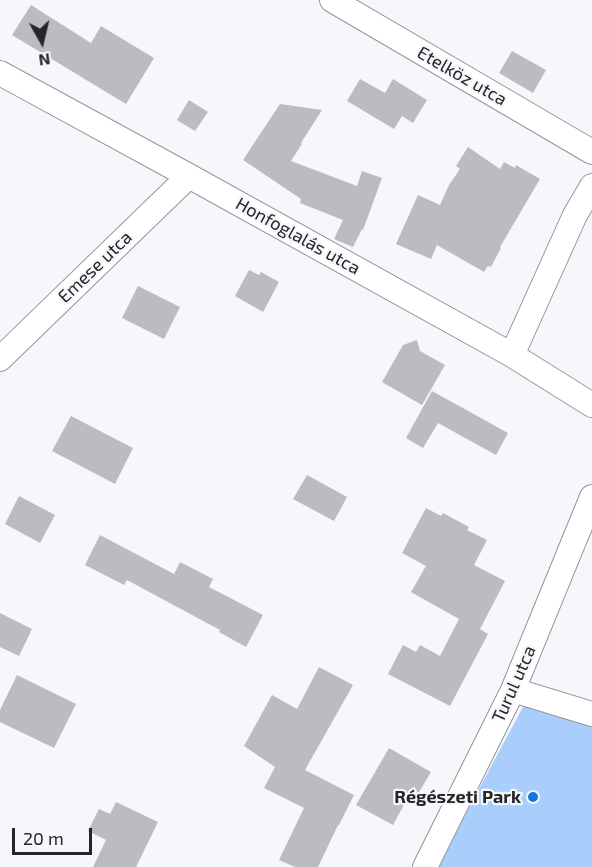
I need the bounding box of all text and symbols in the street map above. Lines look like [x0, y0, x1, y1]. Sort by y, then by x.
north arrow [12, 12, 72, 72]
street label: Etelköz utca [413, 42, 511, 110]
text: N [38, 50, 52, 71]
street label: Honfoglalás utca [232, 193, 364, 279]
street label: Emese utca [54, 227, 136, 307]
street label: Turul utca [488, 642, 540, 726]
place label: Régészeti Park [394, 786, 521, 808]
marker: Régészeti Park [526, 790, 540, 804]
scale bar [15, 816, 94, 854]
text: 20 m [23, 827, 64, 849]

